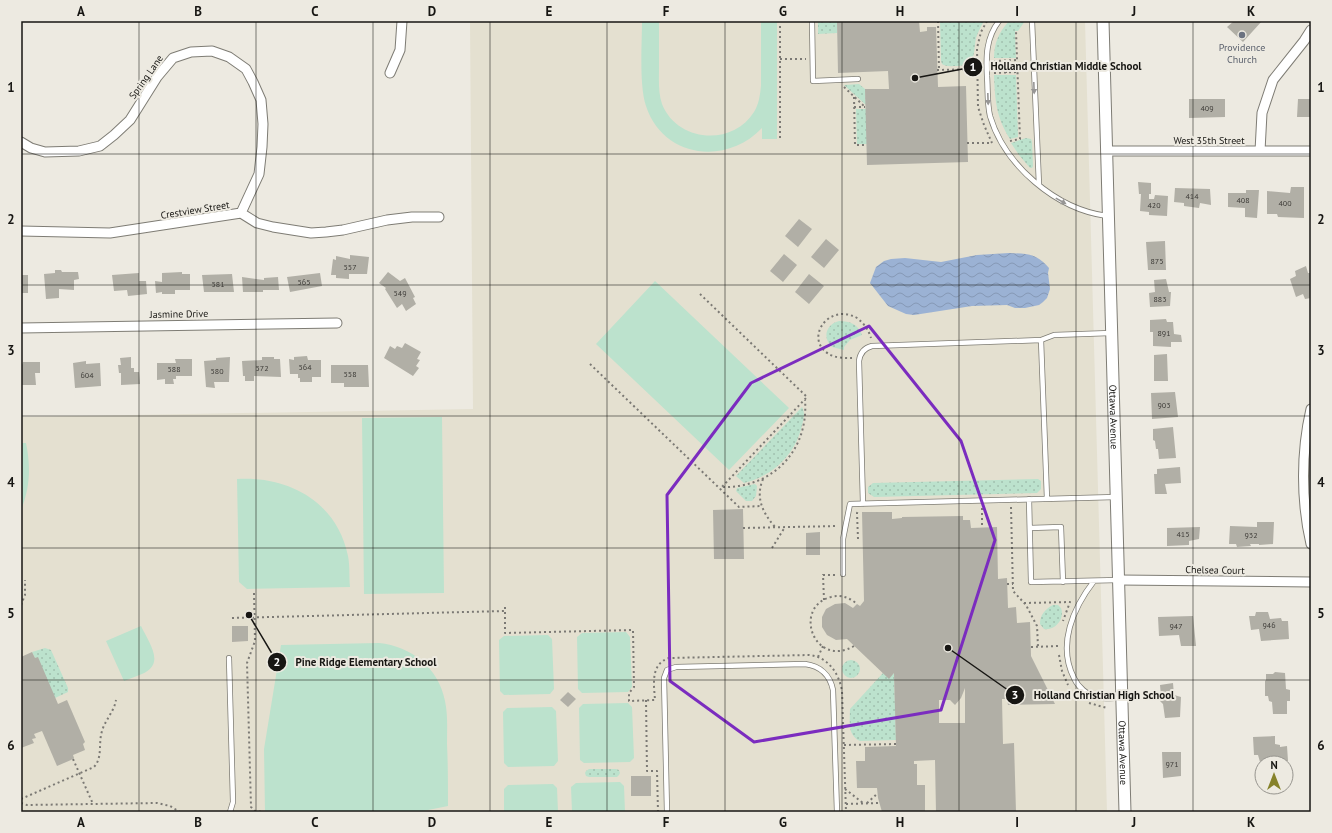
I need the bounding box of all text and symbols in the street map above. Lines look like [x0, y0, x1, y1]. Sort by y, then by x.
text: A [77, 3, 85, 20]
text: B [194, 3, 202, 20]
text: C [311, 3, 319, 20]
text: D [428, 3, 436, 20]
text: E [546, 3, 553, 20]
text: F [663, 3, 670, 20]
text: G [779, 3, 787, 20]
text: H [896, 3, 904, 20]
text: I [1015, 3, 1019, 20]
text: J [1131, 3, 1136, 20]
text: K [1247, 3, 1255, 20]
marker: Providence Church [1237, 30, 1247, 40]
place label: Providence Church [1219, 41, 1265, 66]
street label: Spring Lane [126, 52, 166, 102]
callout: Holland Christian Middle School [963, 55, 1150, 78]
text: 1 [970, 59, 976, 74]
text: Holland Christian Middle School [990, 59, 1142, 73]
text: 1 [7, 79, 15, 96]
text: 1 [1317, 79, 1325, 96]
one-way arrow [1031, 82, 1038, 94]
one-way arrow [985, 93, 991, 106]
house number: 409 [1200, 103, 1214, 113]
street label: West 35th Street [1173, 134, 1245, 147]
house number: 414 [1185, 191, 1199, 201]
house number: 408 [1236, 195, 1250, 205]
one-way arrow [1055, 197, 1067, 204]
street label: Crestview Street [160, 198, 231, 222]
house number: 400 [1278, 198, 1292, 208]
house number: 420 [1147, 200, 1161, 210]
text: 2 [7, 211, 15, 228]
text: 2 [1317, 211, 1325, 228]
house number: 875 [1150, 256, 1164, 266]
house number: 557 [343, 262, 357, 272]
house number: 565 [297, 277, 311, 287]
house number: 581 [211, 279, 225, 289]
house number: 549 [393, 288, 407, 298]
house number: 883 [1153, 294, 1167, 304]
street label: Jasmine Drive [149, 307, 208, 321]
house number: 891 [1157, 328, 1171, 338]
text: 3 [7, 342, 15, 359]
text: 3 [1317, 342, 1325, 359]
house number: 564 [298, 362, 312, 372]
house number: 572 [255, 363, 269, 373]
house number: 588 [167, 364, 181, 374]
house number: 580 [210, 366, 224, 376]
house number: 558 [343, 369, 357, 379]
house number: 604 [80, 370, 94, 380]
street label: Ottawa Avenue [1107, 384, 1121, 449]
house number: 903 [1157, 400, 1171, 410]
text: 4 [7, 474, 15, 491]
text: 4 [1317, 474, 1325, 491]
house number: 415 [1176, 529, 1190, 539]
house number: 932 [1244, 530, 1258, 540]
street label: Chelsea Court [1185, 563, 1245, 577]
text: 5 [7, 605, 15, 622]
text: 5 [1317, 605, 1325, 622]
house number: 946 [1262, 620, 1276, 630]
house number: 947 [1169, 621, 1183, 631]
callout: Pine Ridge Elementary School [267, 650, 445, 673]
text: 2 [274, 654, 280, 669]
text: Pine Ridge Elementary School [296, 655, 437, 669]
callout: Holland Christian High School [1005, 684, 1182, 707]
text: 3 [1012, 687, 1018, 702]
text: Holland Christian High School [1034, 688, 1175, 702]
street label: Ottawa Avenue [1116, 720, 1131, 785]
text: 6 [7, 737, 15, 754]
text: 6 [1317, 737, 1325, 754]
north arrow [1254, 755, 1294, 795]
text: N [1270, 758, 1278, 772]
house number: 971 [1165, 759, 1179, 769]
text: A [77, 814, 85, 831]
text: B [194, 814, 202, 831]
text: C [311, 814, 319, 831]
text: D [428, 814, 436, 831]
text: E [546, 814, 553, 831]
text: F [663, 814, 670, 831]
text: G [779, 814, 787, 831]
text: H [896, 814, 904, 831]
text: I [1015, 814, 1019, 831]
text: J [1131, 814, 1136, 831]
text: K [1247, 814, 1255, 831]

